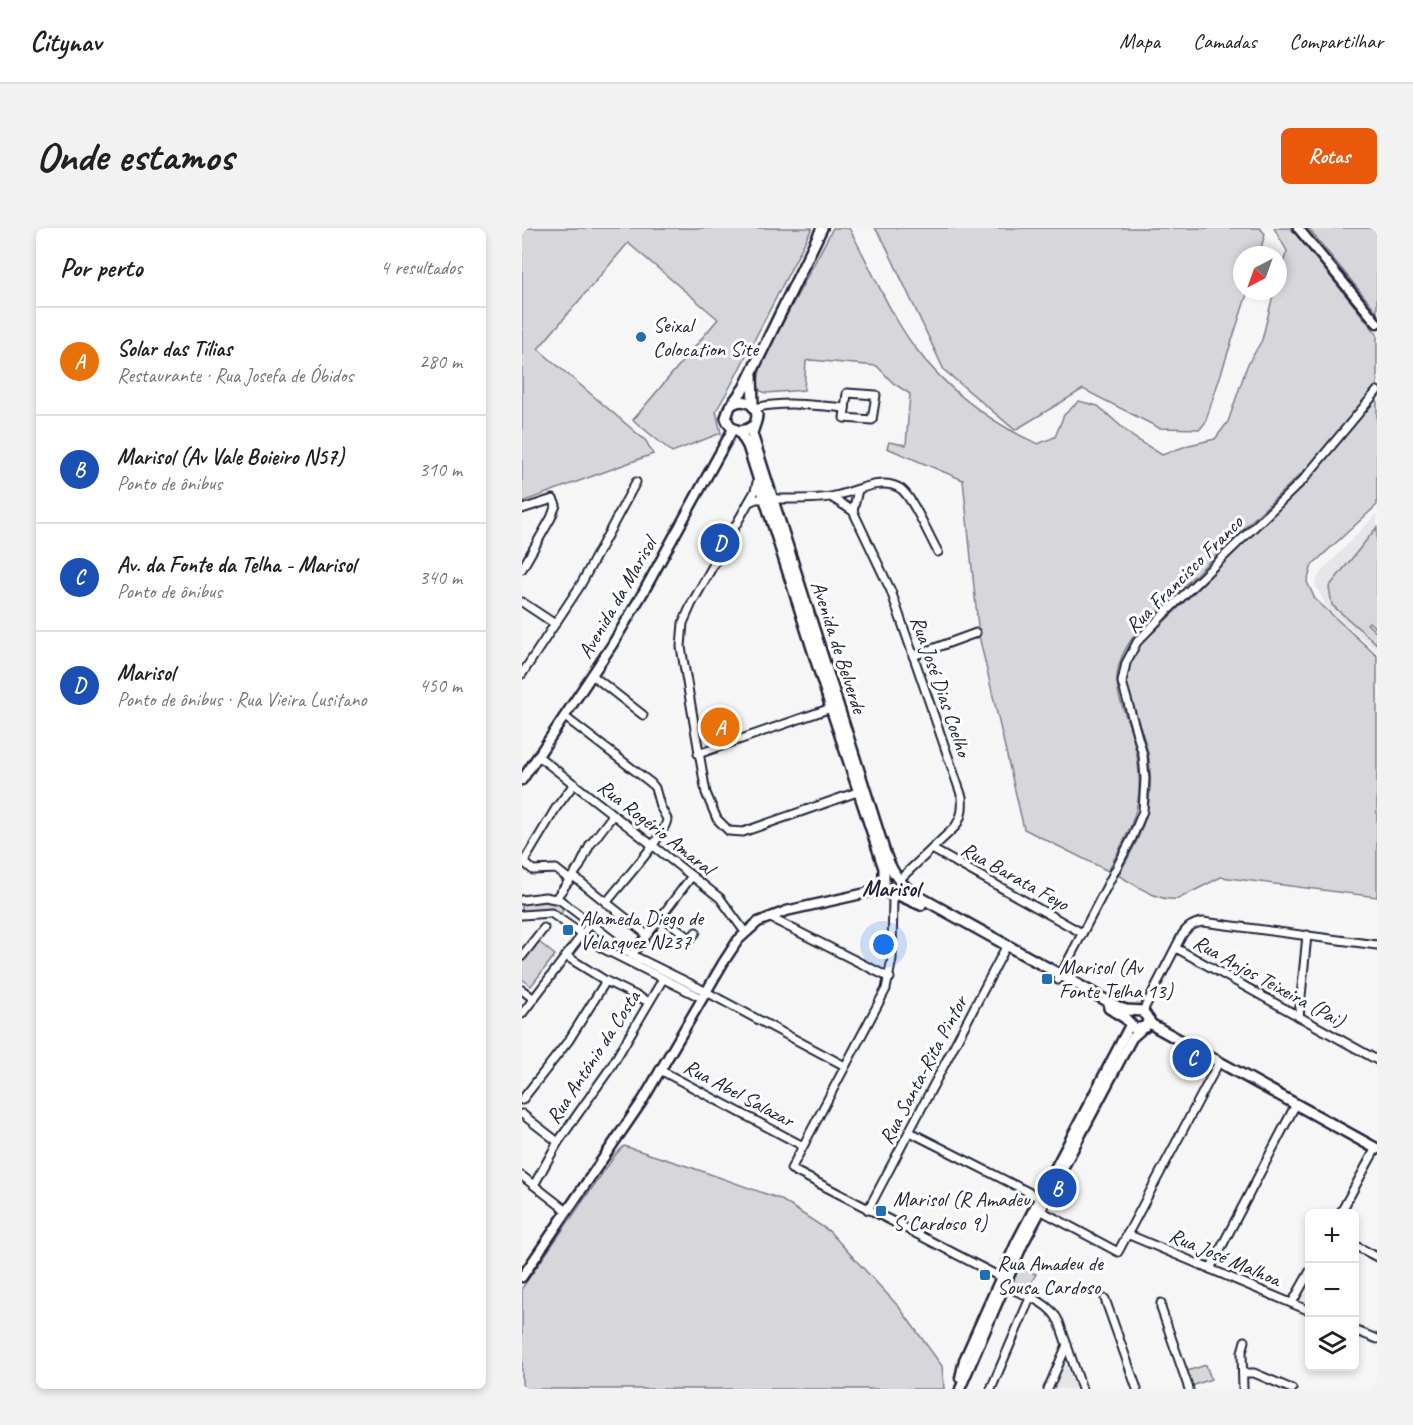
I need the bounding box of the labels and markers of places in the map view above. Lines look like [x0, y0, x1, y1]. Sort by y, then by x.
place label: Seixal Colocation Site [653, 312, 760, 362]
marker: Seixal Colocation Site [634, 330, 648, 344]
pin: D [700, 520, 740, 566]
pin: A [700, 704, 740, 750]
place label: Alameda Diego de Velasquez N237 [580, 905, 705, 955]
marker: Alameda Diego de Velasquez N237 [561, 923, 575, 937]
place label: Marisol (Av Fonte Telha 13) [1059, 954, 1174, 1004]
marker: Marisol (Av Fonte Telha 13) [1040, 972, 1054, 986]
pin: C [1172, 1036, 1212, 1080]
pin: B [1038, 1166, 1076, 1210]
place label: Marisol (R Amadeu S Cardoso 9) [893, 1186, 1031, 1236]
marker: Marisol (R Amadeu S Cardoso 9) [874, 1204, 888, 1218]
place label: Rua Amadeu de Sousa Cardoso [997, 1250, 1104, 1300]
marker: Rua Amadeu de Sousa Cardoso [978, 1268, 992, 1282]

